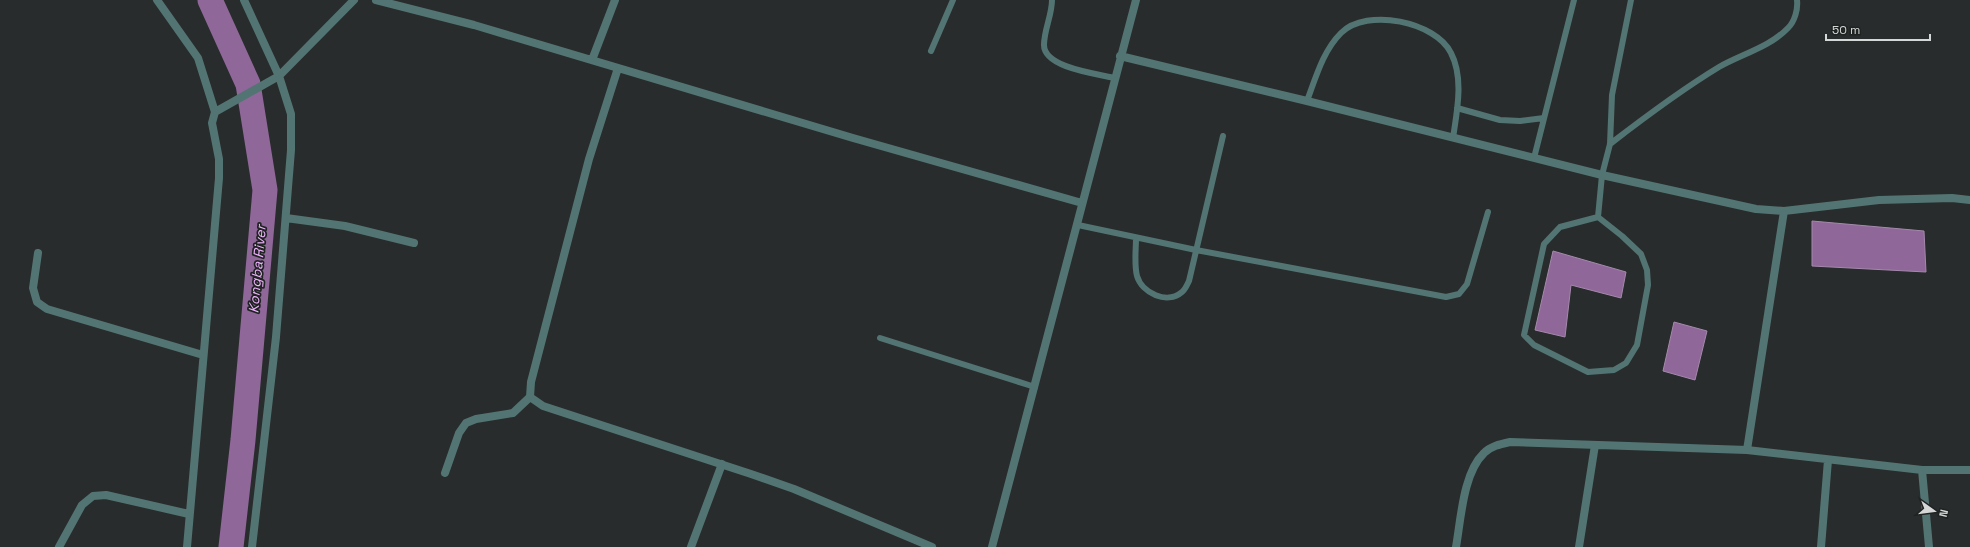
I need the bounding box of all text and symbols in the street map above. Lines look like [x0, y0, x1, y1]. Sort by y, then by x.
scale bar [1826, 16, 1930, 42]
text: 50 m [1832, 22, 1860, 38]
water label: Kongba River [244, 223, 270, 314]
north arrow [1914, 491, 1954, 531]
text: N [1936, 508, 1951, 519]

